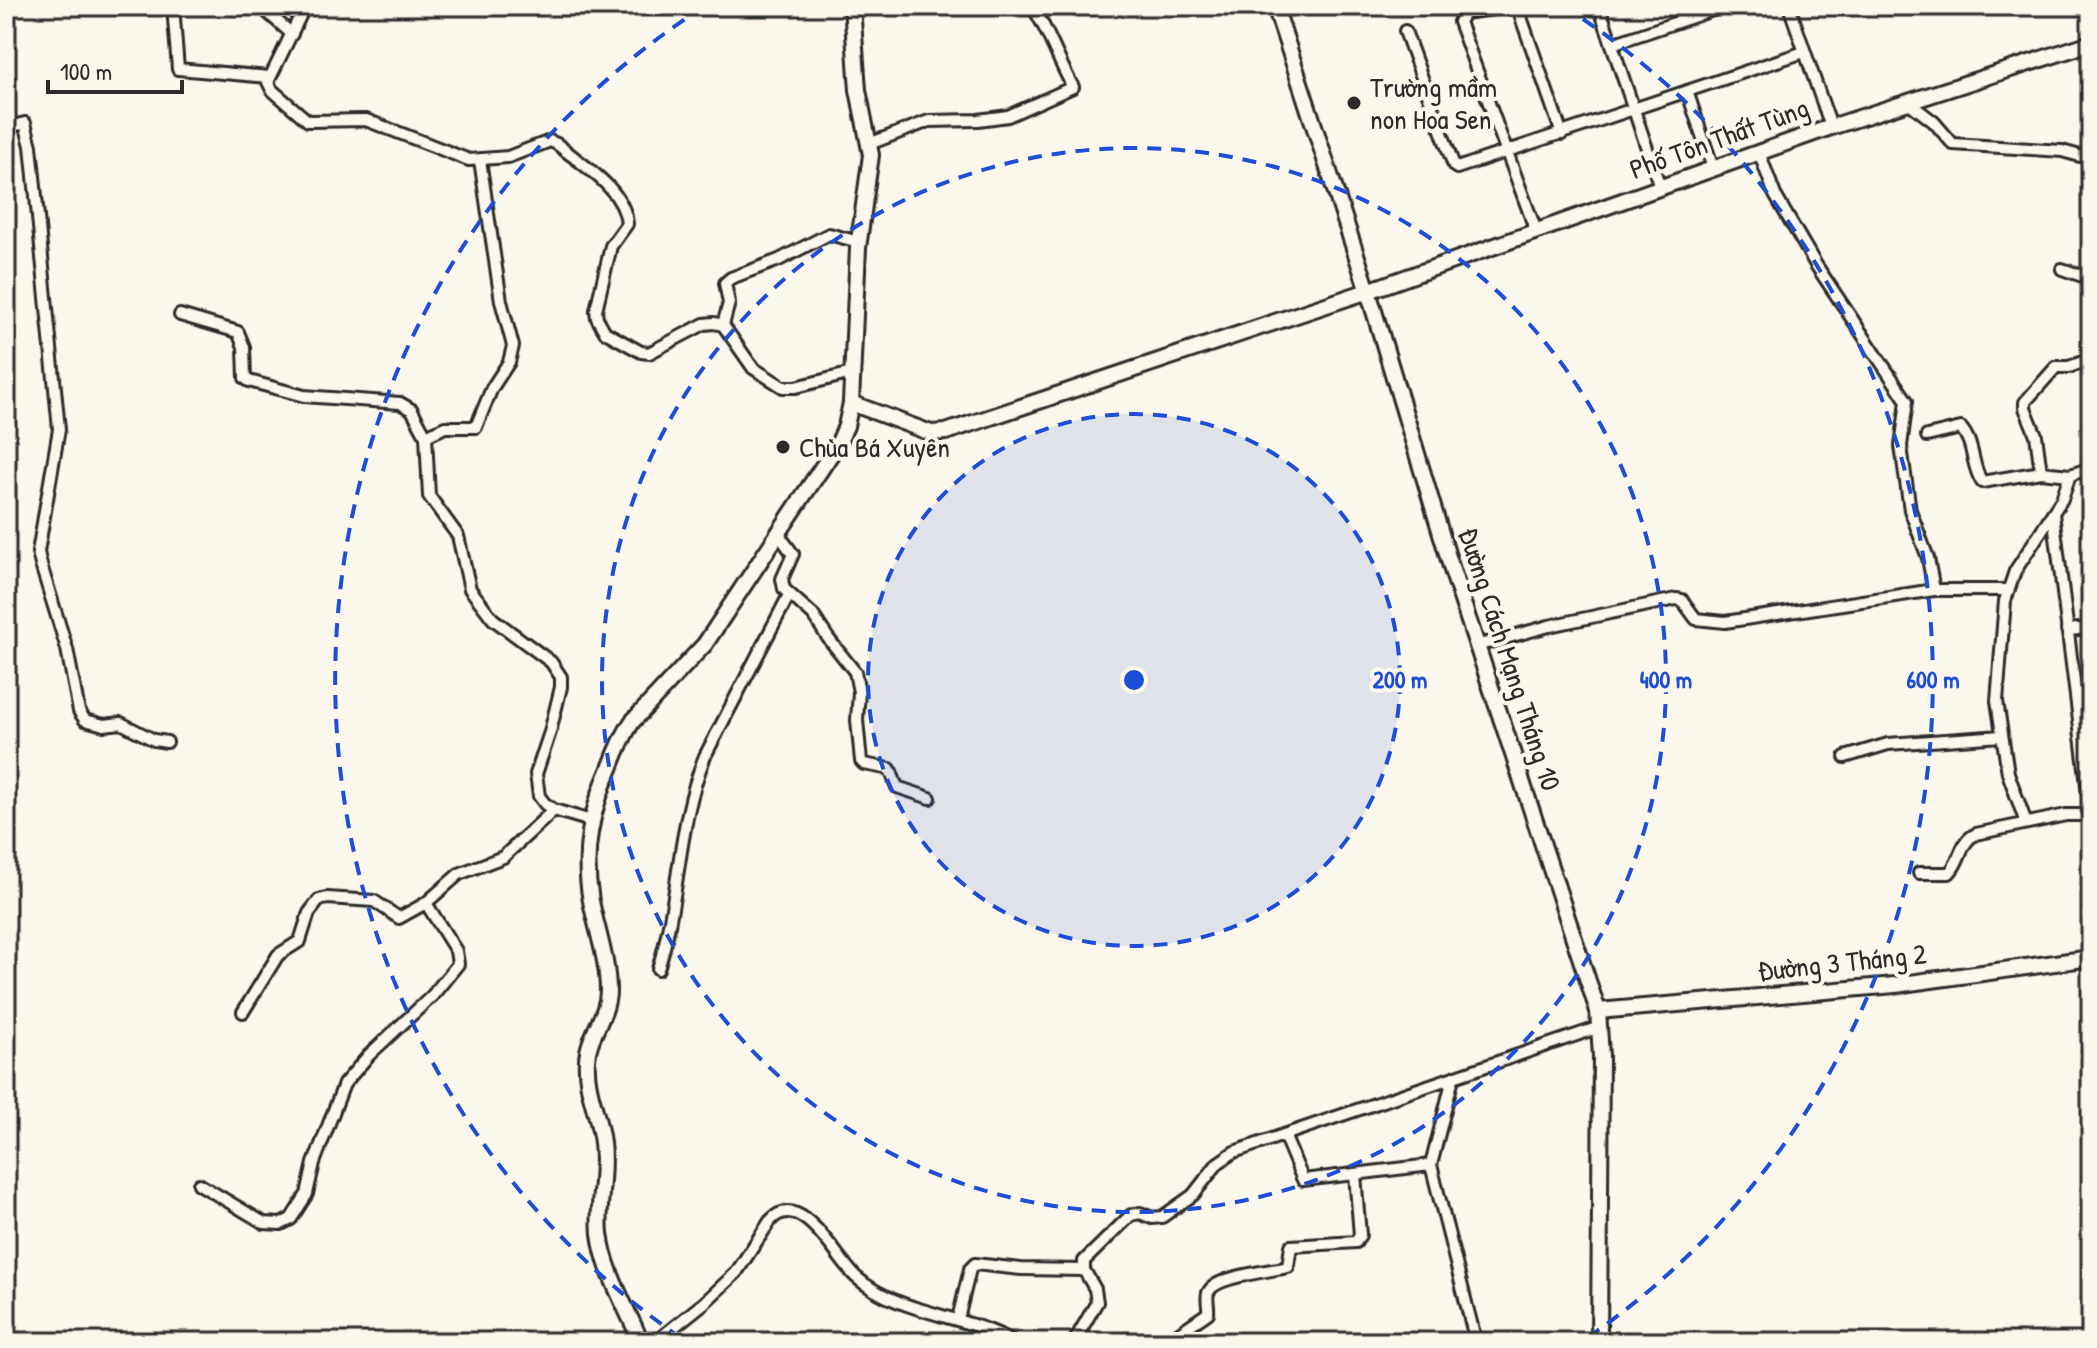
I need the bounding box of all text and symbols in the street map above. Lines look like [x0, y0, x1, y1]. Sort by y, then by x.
scale bar [48, 44, 182, 94]
text: 100 m [60, 55, 112, 87]
place label: Trường mầm non Hoa Sen [1370, 68, 1497, 138]
street label: Phố Tôn Thất Tùng [1624, 88, 1814, 188]
marker: Trường mầm non Hoa Sen [1345, 94, 1363, 112]
place label: Chùa Bá Xuyên [799, 428, 950, 466]
marker: Chùa Bá Xuyên [774, 438, 792, 456]
street label: Đường Cách Mạng Tháng 10 [1450, 523, 1570, 795]
text: 200 m [1373, 663, 1427, 695]
text: 400 m [1640, 663, 1692, 695]
text: 600 m [1907, 663, 1959, 695]
centre of rings [1120, 666, 1148, 694]
street label: Đường 3 Tháng 2 [1756, 934, 1928, 990]

